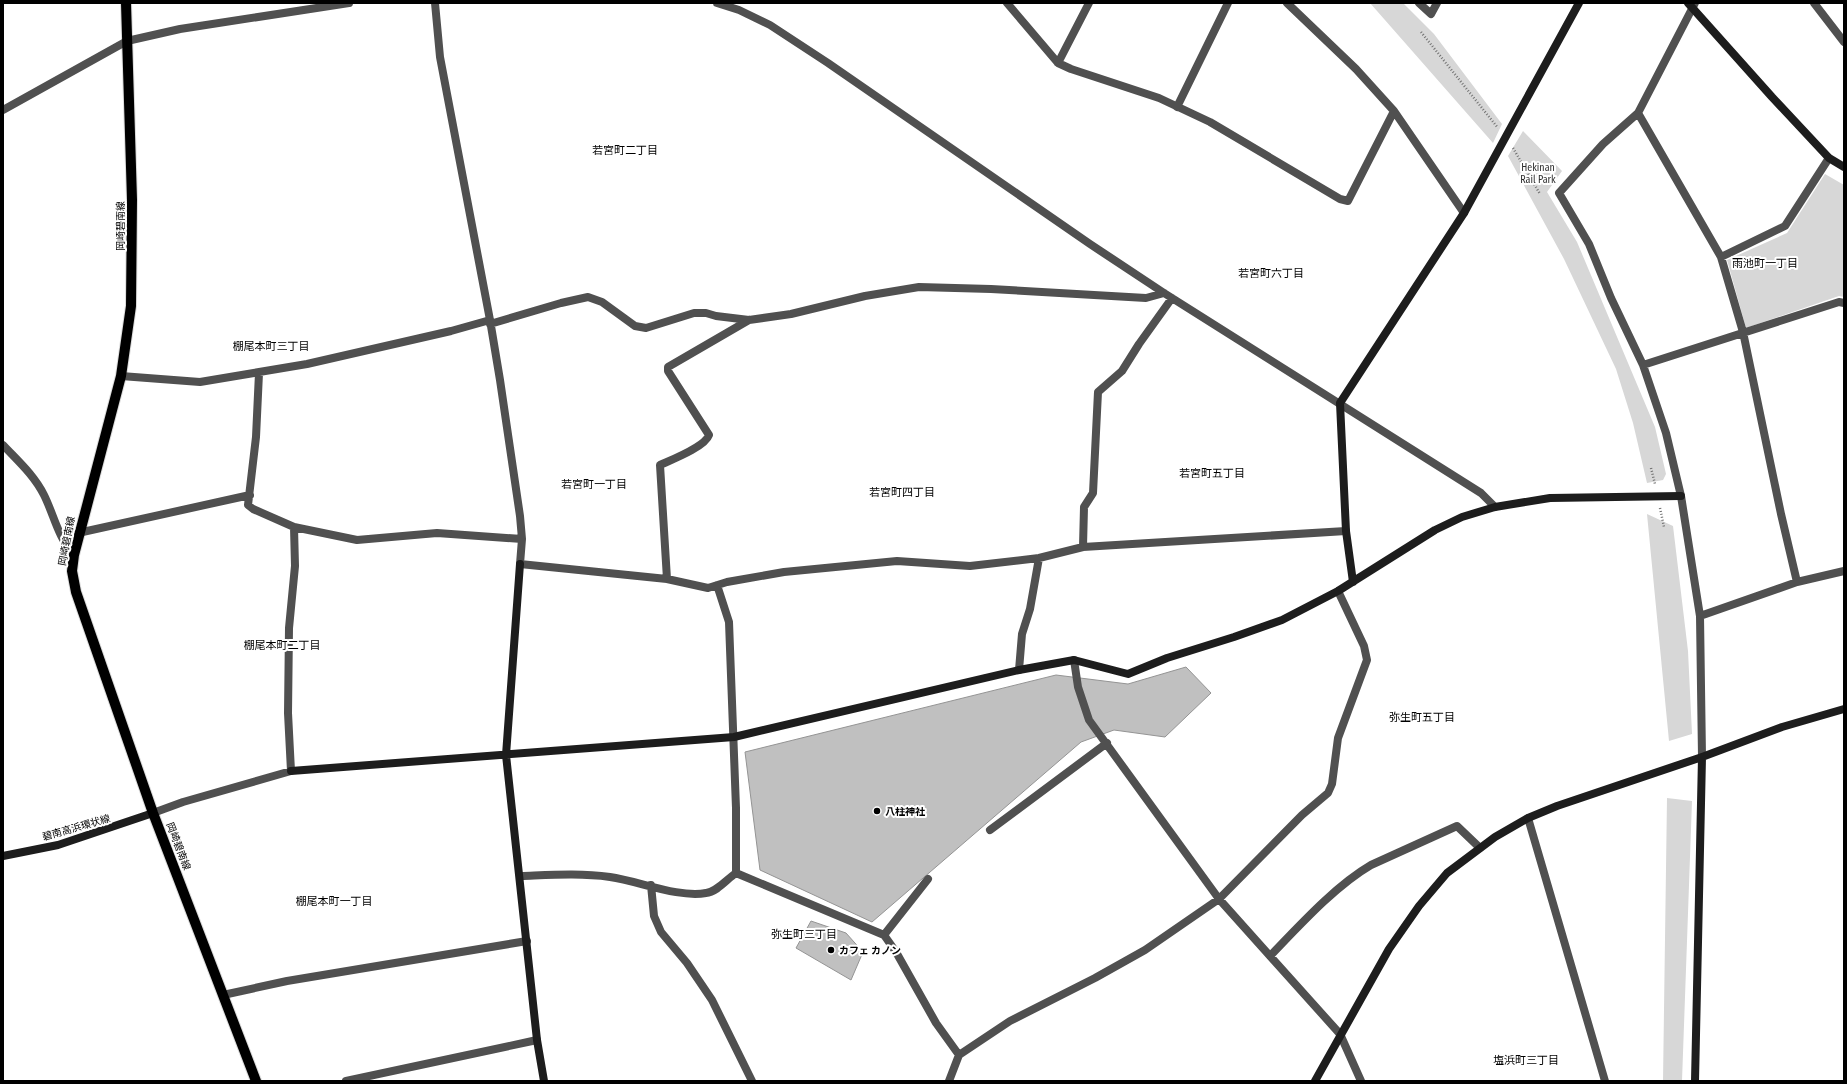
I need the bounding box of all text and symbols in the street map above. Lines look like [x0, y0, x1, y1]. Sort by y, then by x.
district label: 若宮町二丁目 [592, 144, 658, 157]
park label: Hekinan Rail Park [1520, 162, 1556, 186]
street label: 岡崎碧南線 [115, 201, 127, 251]
district label: 雨池町一丁目 [1732, 257, 1798, 270]
district label: 若宮町六丁目 [1238, 267, 1304, 280]
district label: 棚尾本町三丁目 [233, 340, 310, 353]
district label: 若宮町五丁目 [1179, 467, 1245, 480]
district label: 若宮町一丁目 [561, 478, 627, 491]
district label: 若宮町四丁目 [869, 486, 935, 499]
street label: 岡崎碧南線 [56, 516, 78, 567]
district label: 棚尾本町二丁目 [244, 639, 321, 652]
district label: 弥生町五丁目 [1389, 711, 1455, 724]
marker: 八柱神社 [872, 806, 882, 816]
place label: 八柱神社 [885, 806, 926, 818]
street label: 碧南高浜環状線 [41, 813, 112, 843]
street label: 岡崎碧南線 [164, 821, 193, 872]
district label: 棚尾本町一丁目 [296, 895, 373, 908]
district label: 弥生町三丁目 [771, 928, 837, 941]
marker: カフェ カノン [826, 945, 836, 955]
place label: カフェ カノン [839, 945, 901, 957]
district label: 塩浜町三丁目 [1493, 1054, 1559, 1067]

